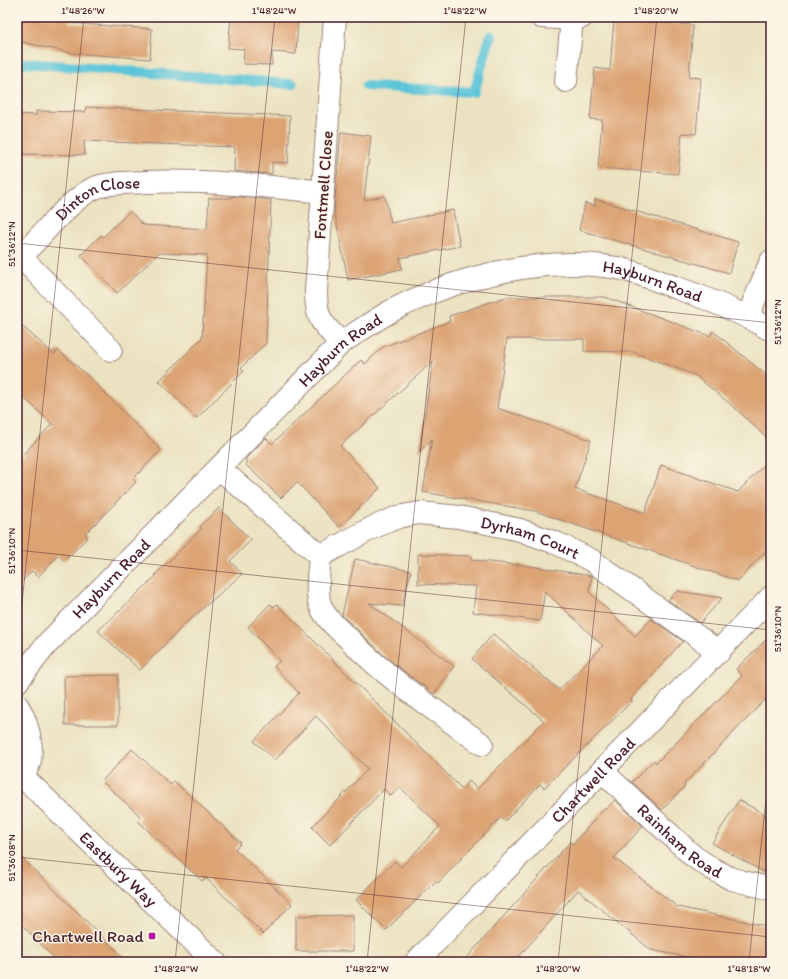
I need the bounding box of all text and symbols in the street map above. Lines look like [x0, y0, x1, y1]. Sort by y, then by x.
text: 1°48'26"W [61, 4, 105, 17]
text: 1°48'24"W [252, 4, 297, 17]
text: 1°48'22"W [443, 4, 487, 17]
text: 1°48'20"W [634, 4, 679, 17]
street label: Fontmell Close [309, 130, 337, 240]
street label: Dinton Close [50, 172, 141, 225]
text: 51°36'12"N [5, 221, 18, 267]
street label: Hayburn Road [601, 256, 705, 306]
text: 51°36'12"N [771, 299, 784, 345]
street label: Hayburn Road [294, 309, 385, 391]
street label: Dyrham Court [479, 512, 583, 563]
text: 51°36'10"N [5, 527, 18, 574]
street label: Hayburn Road [68, 534, 154, 623]
text: 51°36'10"N [771, 605, 784, 652]
street label: Chartwell Road [547, 732, 640, 827]
street label: Rainham Road [633, 799, 726, 883]
street label: Eastbury Way [75, 827, 162, 911]
text: 51°36'08"N [5, 834, 18, 882]
place label: Chartwell Road [32, 926, 145, 946]
marker: Chartwell Road [147, 931, 157, 941]
text: 1°48'24"W [154, 962, 199, 975]
text: 1°48'22"W [345, 962, 389, 975]
text: 1°48'20"W [536, 962, 581, 975]
text: 1°48'18"W [727, 962, 771, 975]

